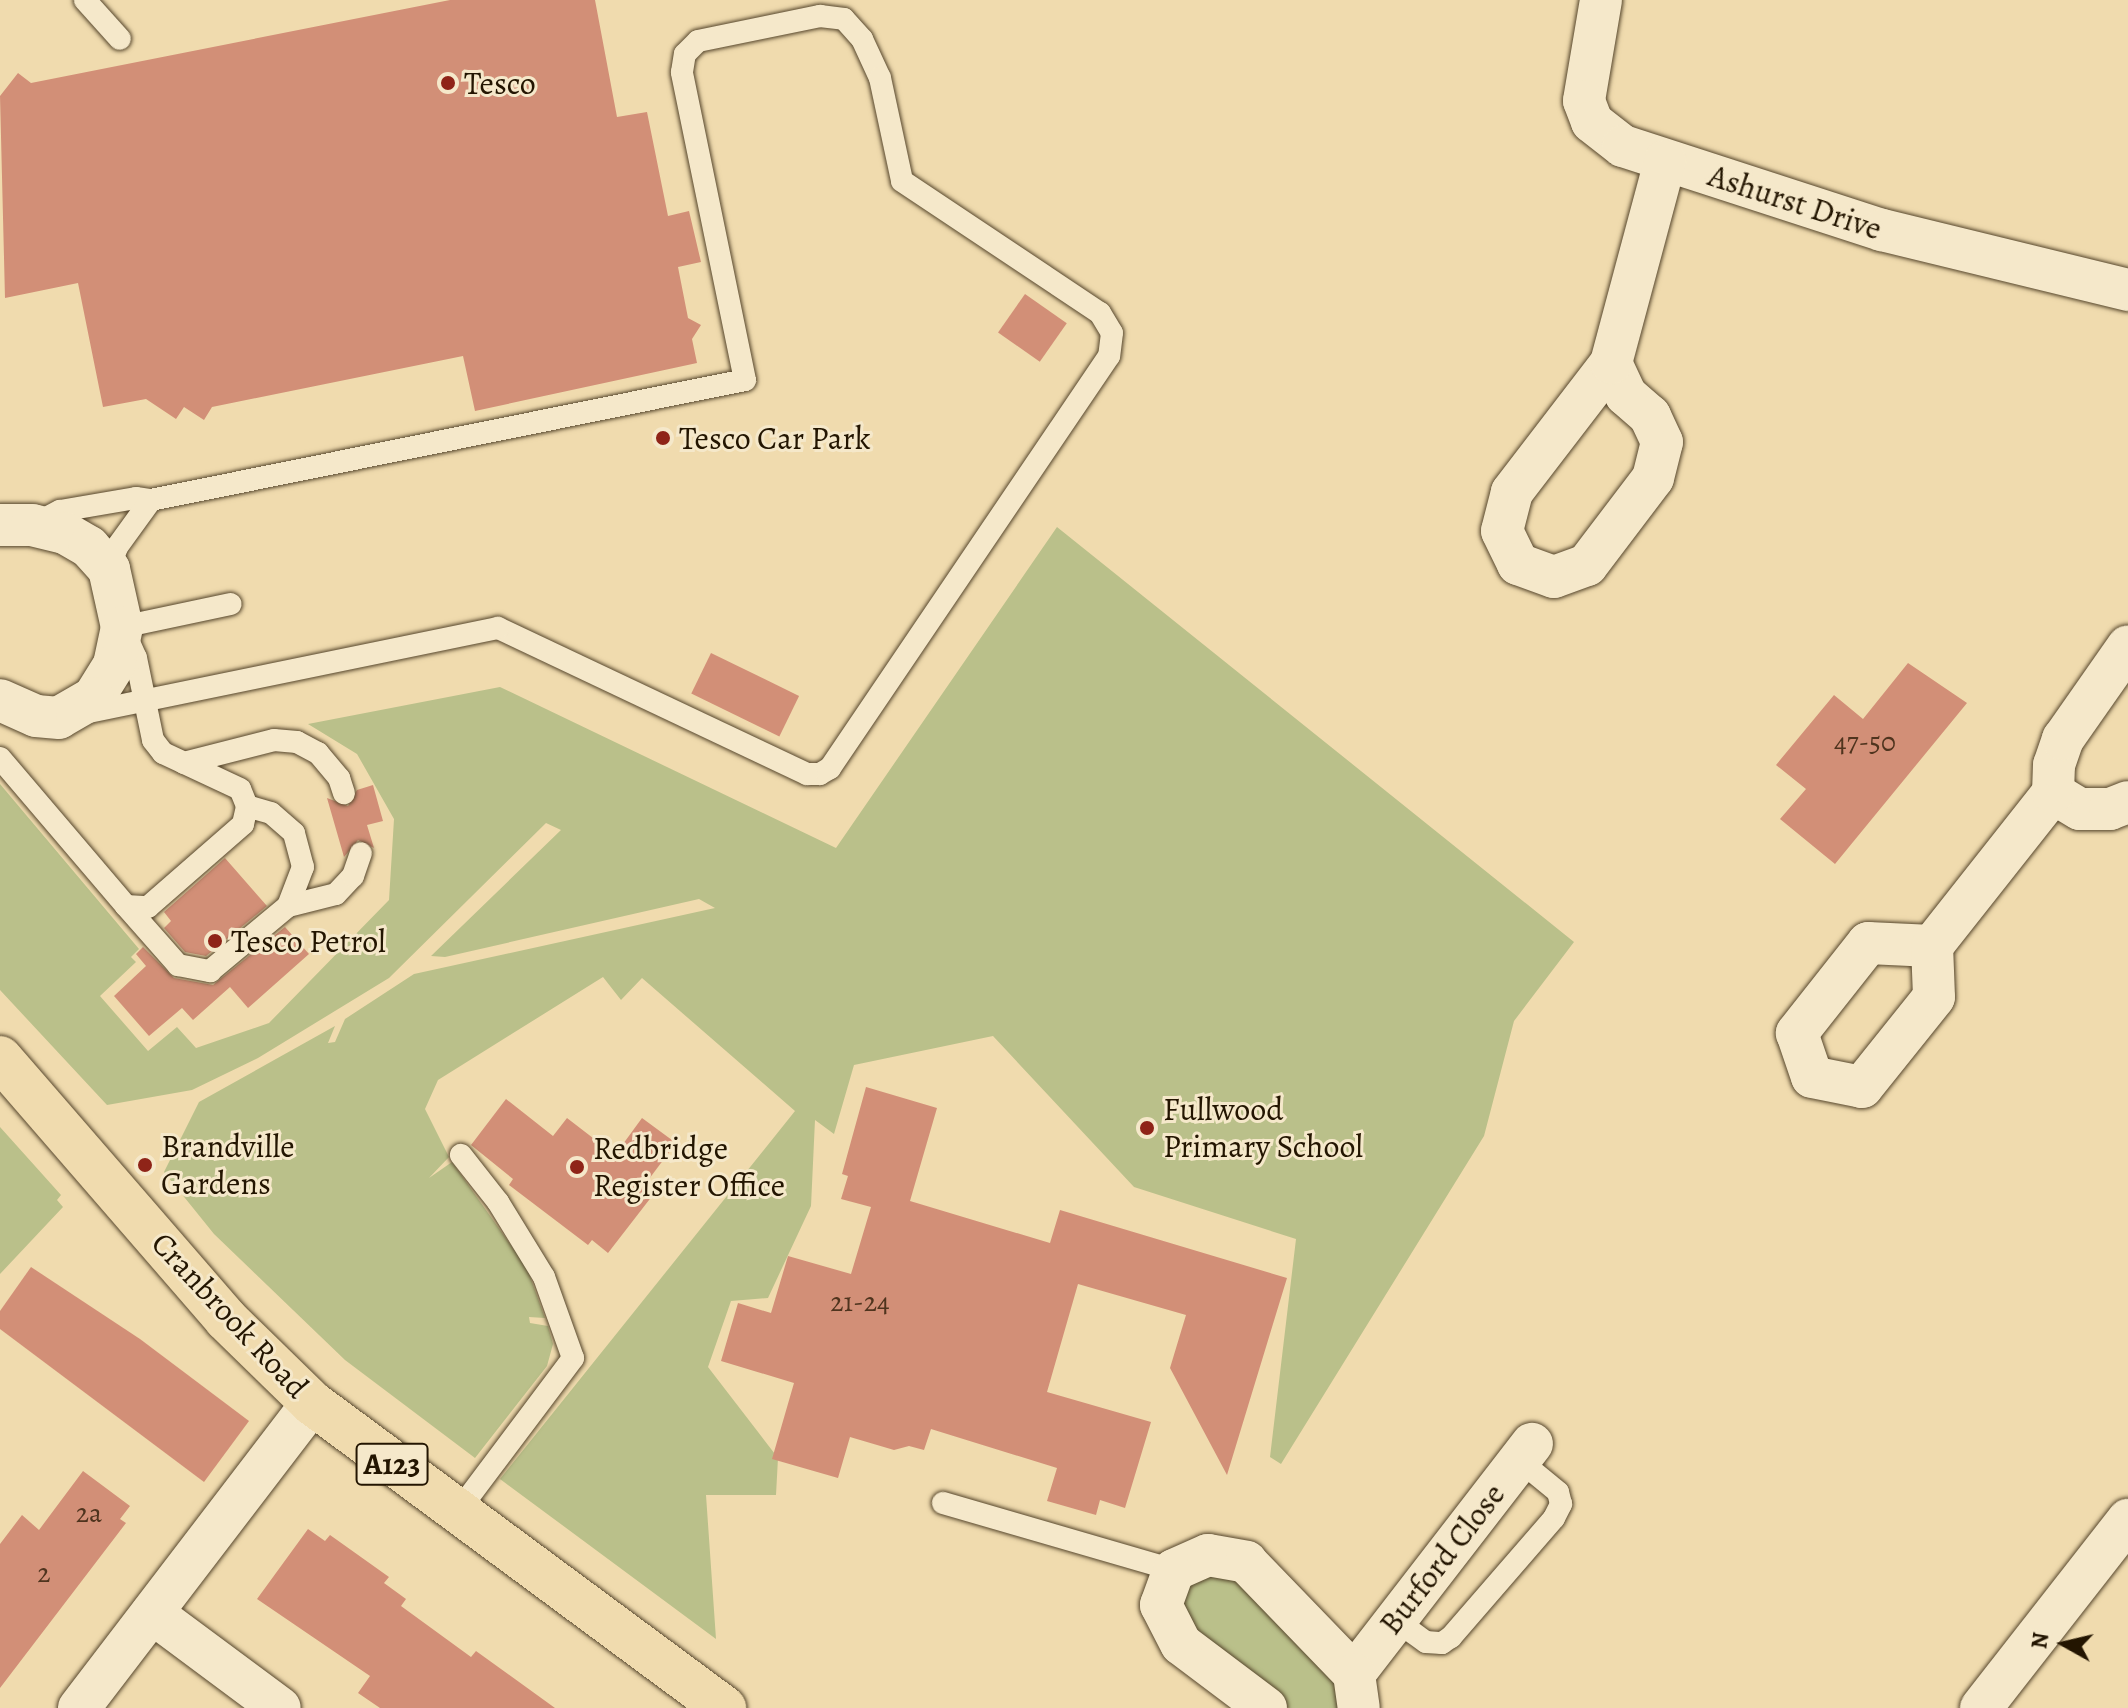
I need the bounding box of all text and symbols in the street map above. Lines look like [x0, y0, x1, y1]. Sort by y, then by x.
place label: Tesco [464, 64, 536, 102]
marker: Tesco [439, 74, 457, 92]
street label: Ashurst Drive [1704, 156, 1886, 248]
place label: Tesco Car Park [679, 419, 871, 457]
marker: Tesco Car Park [654, 429, 672, 447]
house number: 47-50 [1834, 725, 1896, 759]
place label: Tesco Petrol [231, 922, 386, 960]
marker: Tesco Petrol [206, 932, 224, 950]
place label: Fullwood Primary School [1163, 1091, 1363, 1166]
marker: Fullwood Primary School [1138, 1119, 1156, 1137]
place label: Brandville Gardens [161, 1128, 295, 1203]
place label: Redbridge Register Office [593, 1130, 785, 1205]
marker: Brandville Gardens [136, 1156, 154, 1174]
marker: Redbridge Register Office [568, 1158, 586, 1176]
street label: Cranbrook Road [143, 1224, 317, 1406]
house number: 21-24 [830, 1285, 890, 1319]
road number: A123 [354, 1438, 430, 1490]
street label: Burford Close [1371, 1476, 1513, 1642]
house number: 2a [76, 1496, 102, 1530]
house number: 2 [37, 1556, 51, 1590]
north arrow [2024, 1604, 2104, 1684]
text: N [2024, 1631, 2056, 1651]

